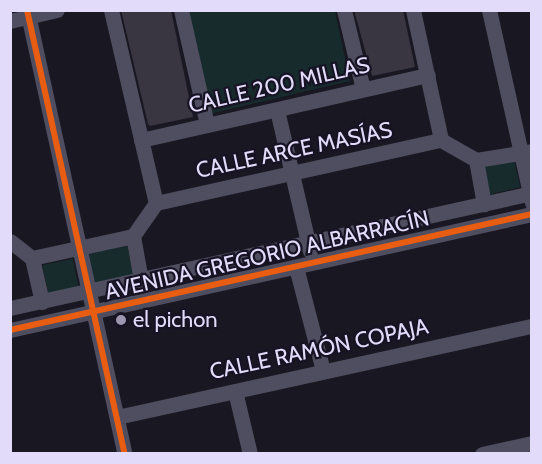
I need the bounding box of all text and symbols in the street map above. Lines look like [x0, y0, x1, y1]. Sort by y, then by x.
street label: CALLE 200 MILLAS [186, 51, 372, 119]
street label: CALLE ARCE MASÍAS [193, 116, 395, 184]
street label: AVENIDA GREGORIO ALBARRACÍN [102, 205, 432, 305]
place label: el pichon [133, 307, 218, 333]
marker: el pichon [114, 313, 128, 327]
street label: CALLE RAMÓN COPAJA [207, 313, 431, 385]

